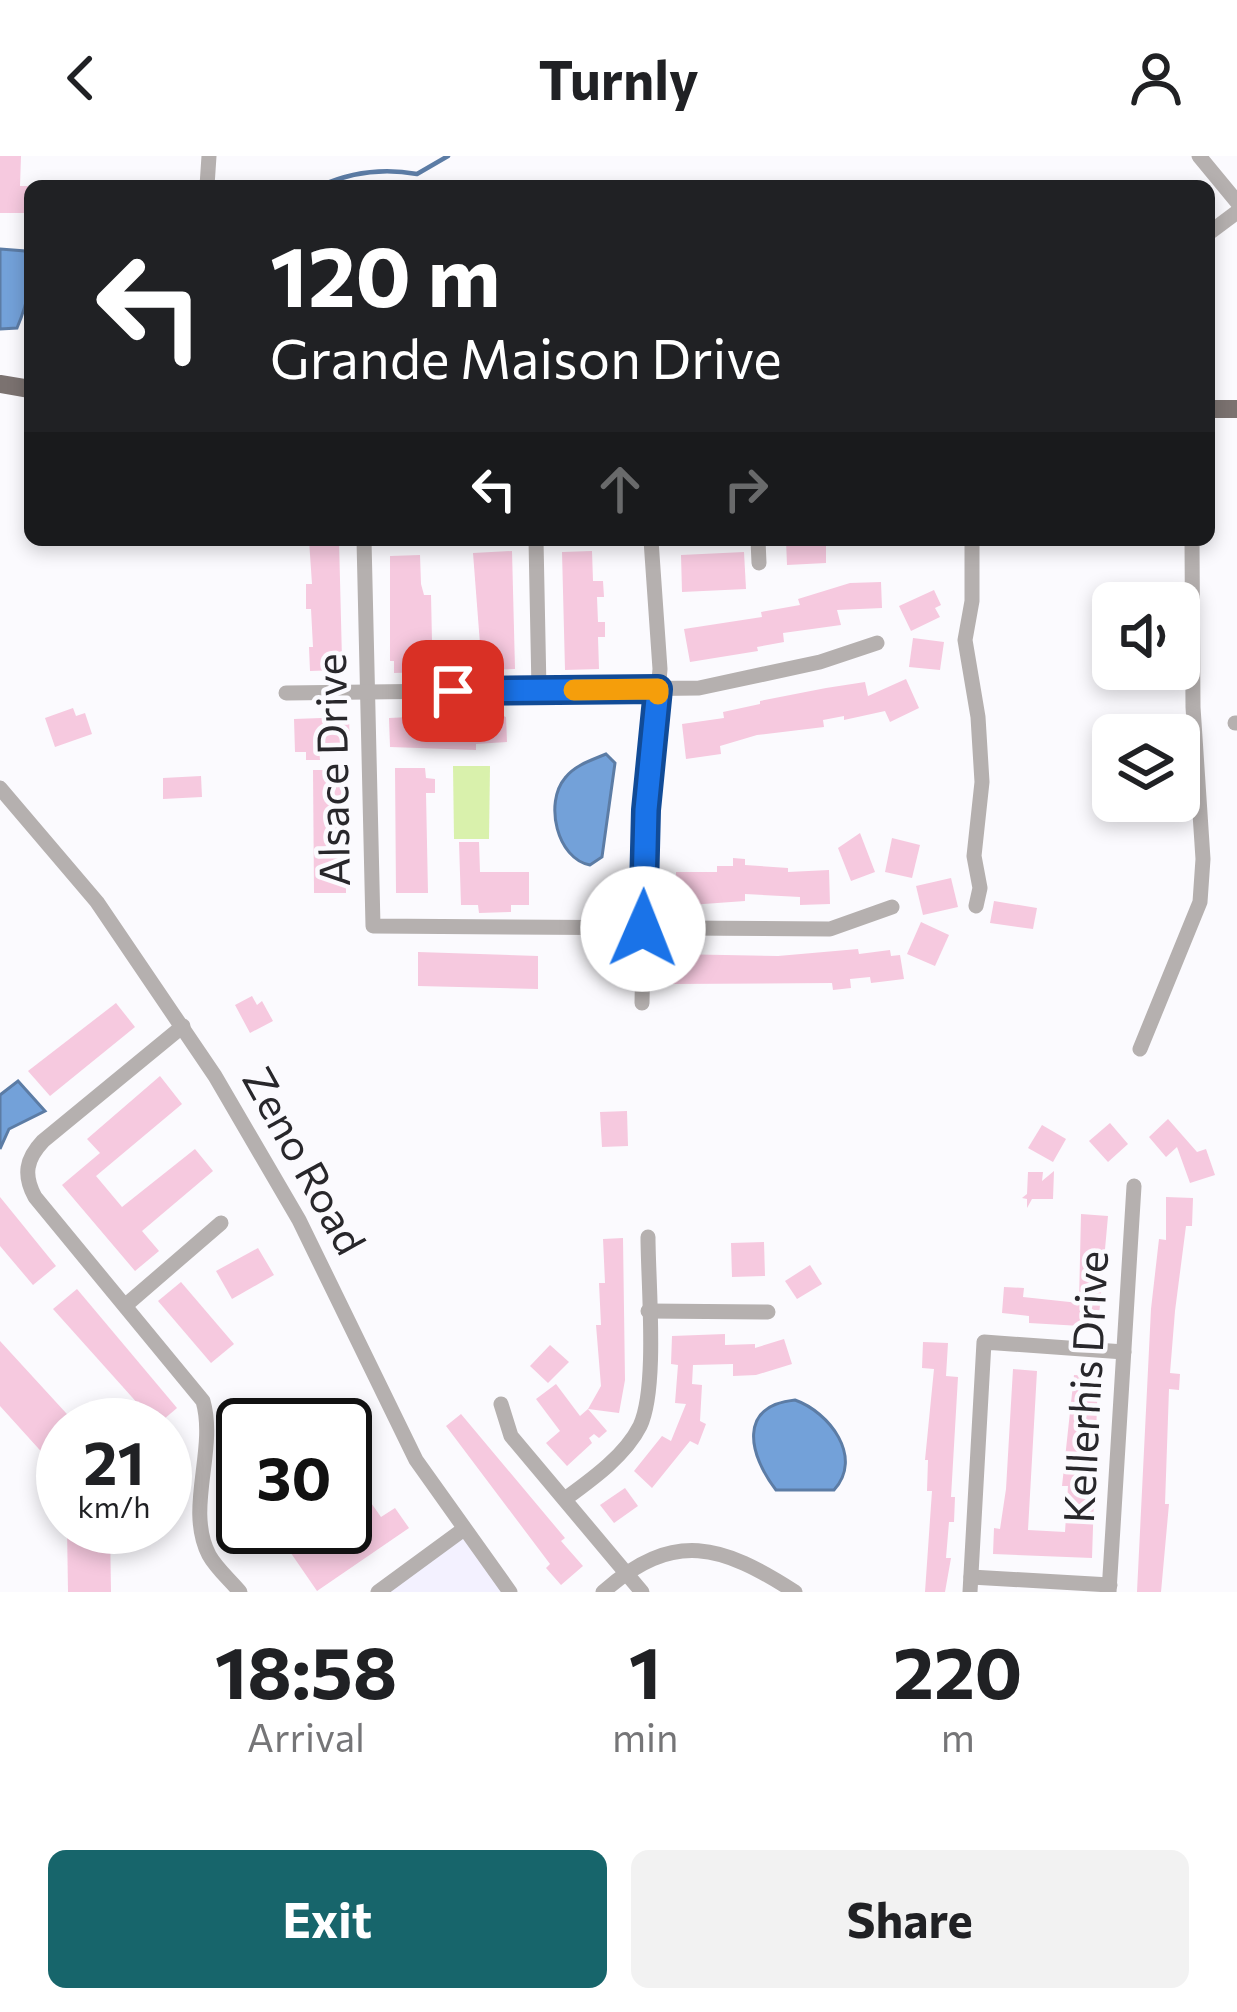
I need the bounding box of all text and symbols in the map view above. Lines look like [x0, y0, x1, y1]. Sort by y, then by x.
icon: back [48, 45, 114, 111]
text: Turnly [538, 45, 699, 111]
icon: person [1123, 45, 1189, 111]
text: 120 m [270, 222, 500, 324]
icon: left [72, 228, 228, 384]
text: Grande Maison Drive [270, 324, 782, 390]
icon: left [461, 456, 527, 522]
icon: ahead [587, 456, 653, 522]
icon: right [713, 456, 779, 522]
map controls [1092, 582, 1200, 822]
button: sound [1092, 582, 1200, 690]
pin [402, 640, 504, 742]
street label: Alsace Drive [303, 653, 359, 887]
icon: arrive [420, 658, 486, 724]
button: layers [1092, 714, 1200, 822]
position arrow [580, 866, 706, 992]
street label: Zeno Road [233, 1057, 378, 1263]
street label: Kellerhis Drive [1051, 1249, 1117, 1524]
speed limit sign: 30 [216, 1398, 372, 1554]
text: 21 [83, 1424, 145, 1497]
text: km/h [78, 1487, 150, 1524]
text: 18:58 [215, 1626, 397, 1714]
text: 1 [629, 1626, 661, 1714]
text: 220 [893, 1626, 1022, 1714]
text: Arrival [247, 1712, 365, 1760]
text: min [612, 1712, 678, 1760]
text: m [941, 1712, 975, 1760]
button: Exit [48, 1850, 607, 1988]
button: Share [631, 1850, 1189, 1988]

